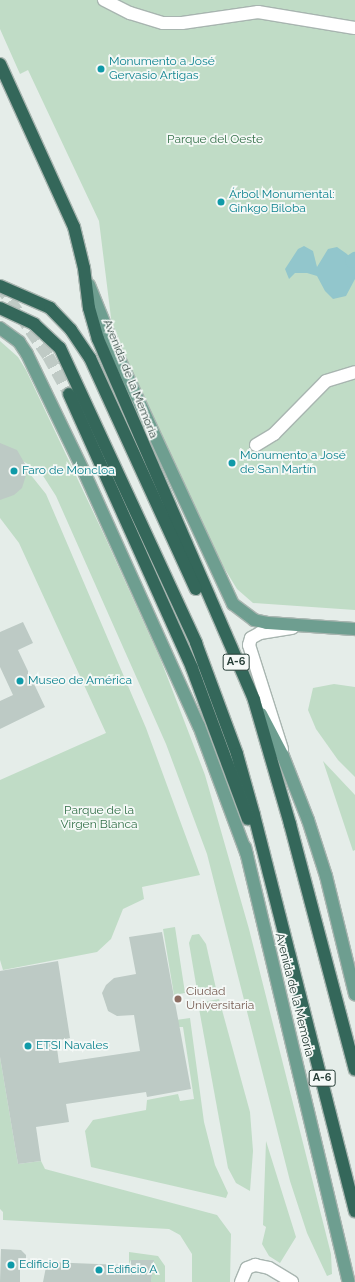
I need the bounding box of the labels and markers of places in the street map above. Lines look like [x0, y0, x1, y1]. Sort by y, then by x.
place label: Monumento a José Gervasio Artigas [109, 55, 215, 83]
marker: Monumento a José Gervasio Artigas [96, 64, 106, 74]
place label: Árbol Monumental: Ginkgo Biloba [229, 188, 335, 216]
marker: Árbol Monumental: Ginkgo Biloba [216, 197, 226, 207]
place label: Monumento a José de San Martín [240, 449, 346, 477]
marker: Monumento a José de San Martín [227, 458, 237, 468]
place label: Faro de Moncloa [22, 464, 115, 478]
marker: Faro de Moncloa [9, 466, 19, 476]
place label: Museo de América [28, 674, 132, 688]
marker: Museo de América [15, 676, 25, 686]
place label: Ciudad Universitaria [186, 985, 254, 1013]
marker: Ciudad Universitaria [173, 994, 183, 1004]
place label: ETSI Navales [36, 1039, 108, 1053]
marker: ETSI Navales [23, 1041, 33, 1051]
place label: Edificio B [19, 1258, 70, 1272]
marker: Edificio B [6, 1260, 16, 1270]
place label: Edificio A [107, 1263, 158, 1277]
marker: Edificio A [94, 1265, 104, 1275]

